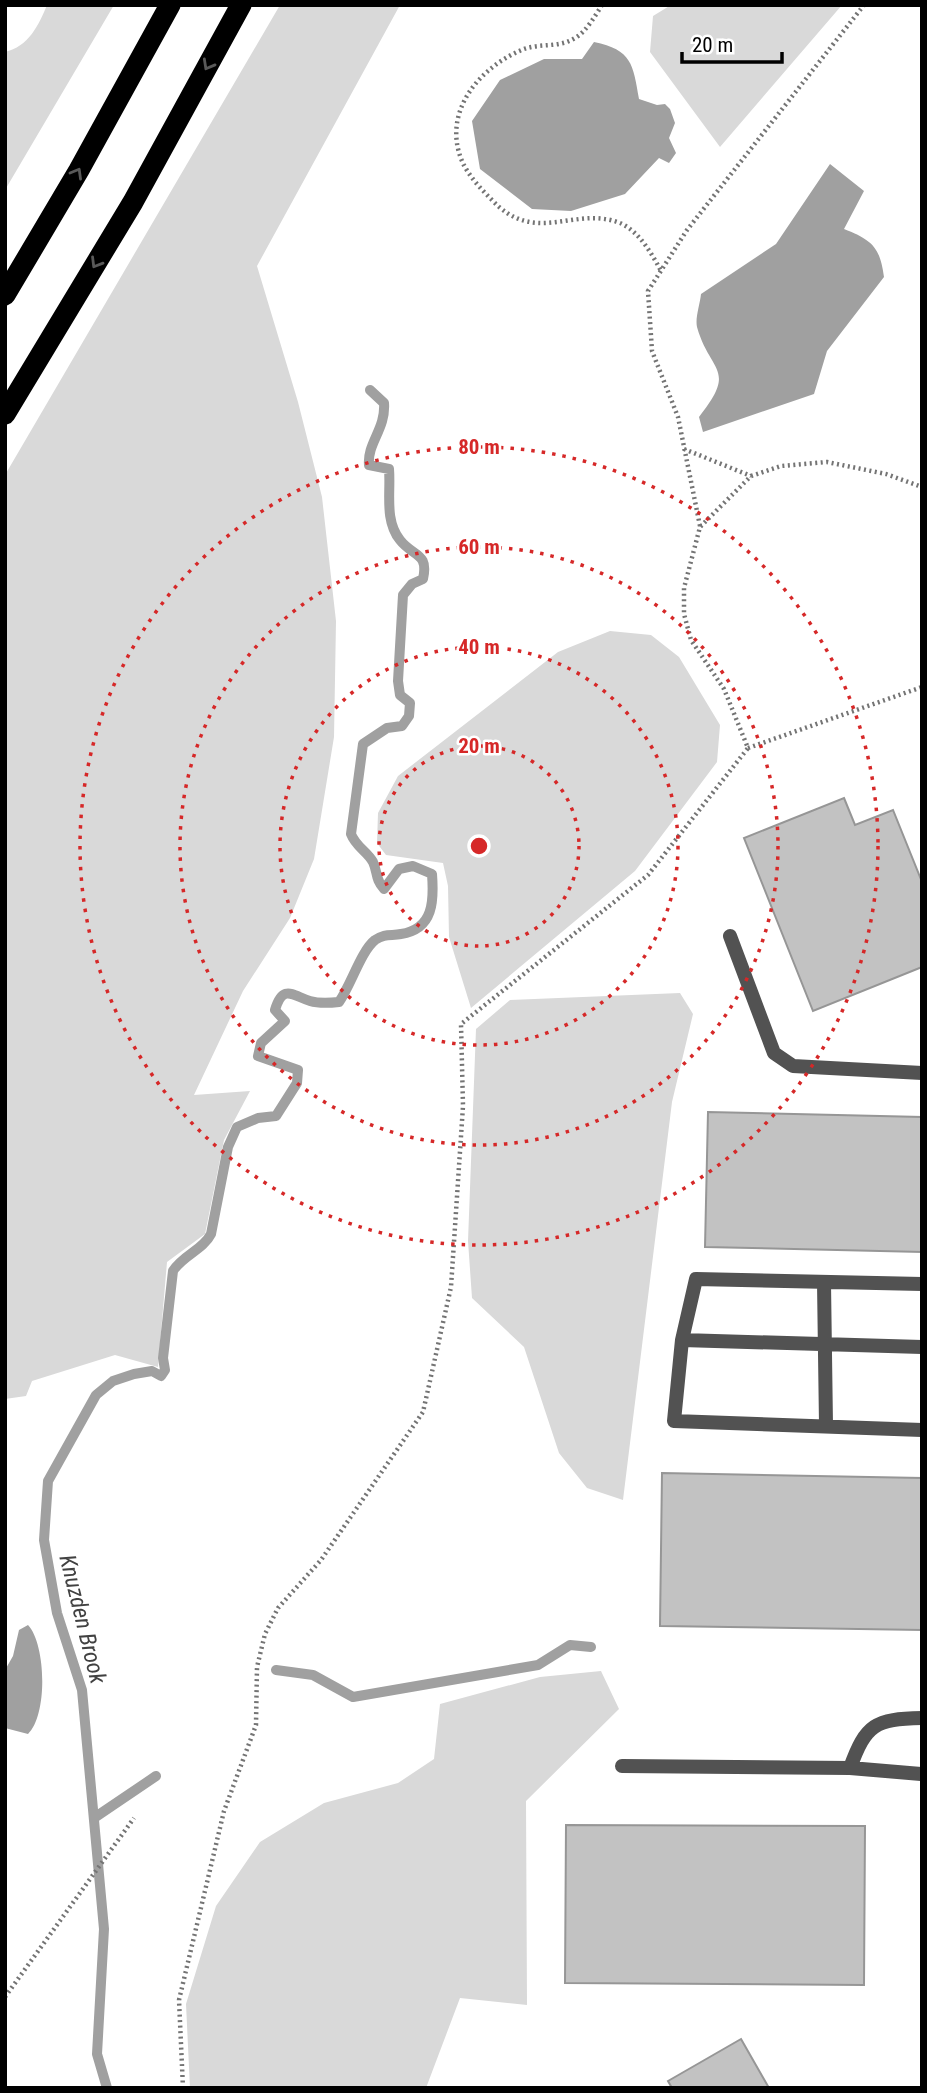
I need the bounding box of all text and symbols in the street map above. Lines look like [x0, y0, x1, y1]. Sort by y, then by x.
scale bar [682, 21, 782, 65]
text: 20 m [692, 33, 733, 57]
one-way arrow [203, 58, 216, 70]
one-way arrow [69, 168, 82, 180]
one-way arrow [91, 256, 104, 268]
text: 80 m [458, 435, 500, 459]
text: 60 m [458, 535, 500, 559]
text: 40 m [458, 635, 500, 659]
text: 20 m [458, 734, 500, 758]
centre of rings [467, 834, 491, 858]
water label: Knuzden Brook [53, 1552, 112, 1687]

